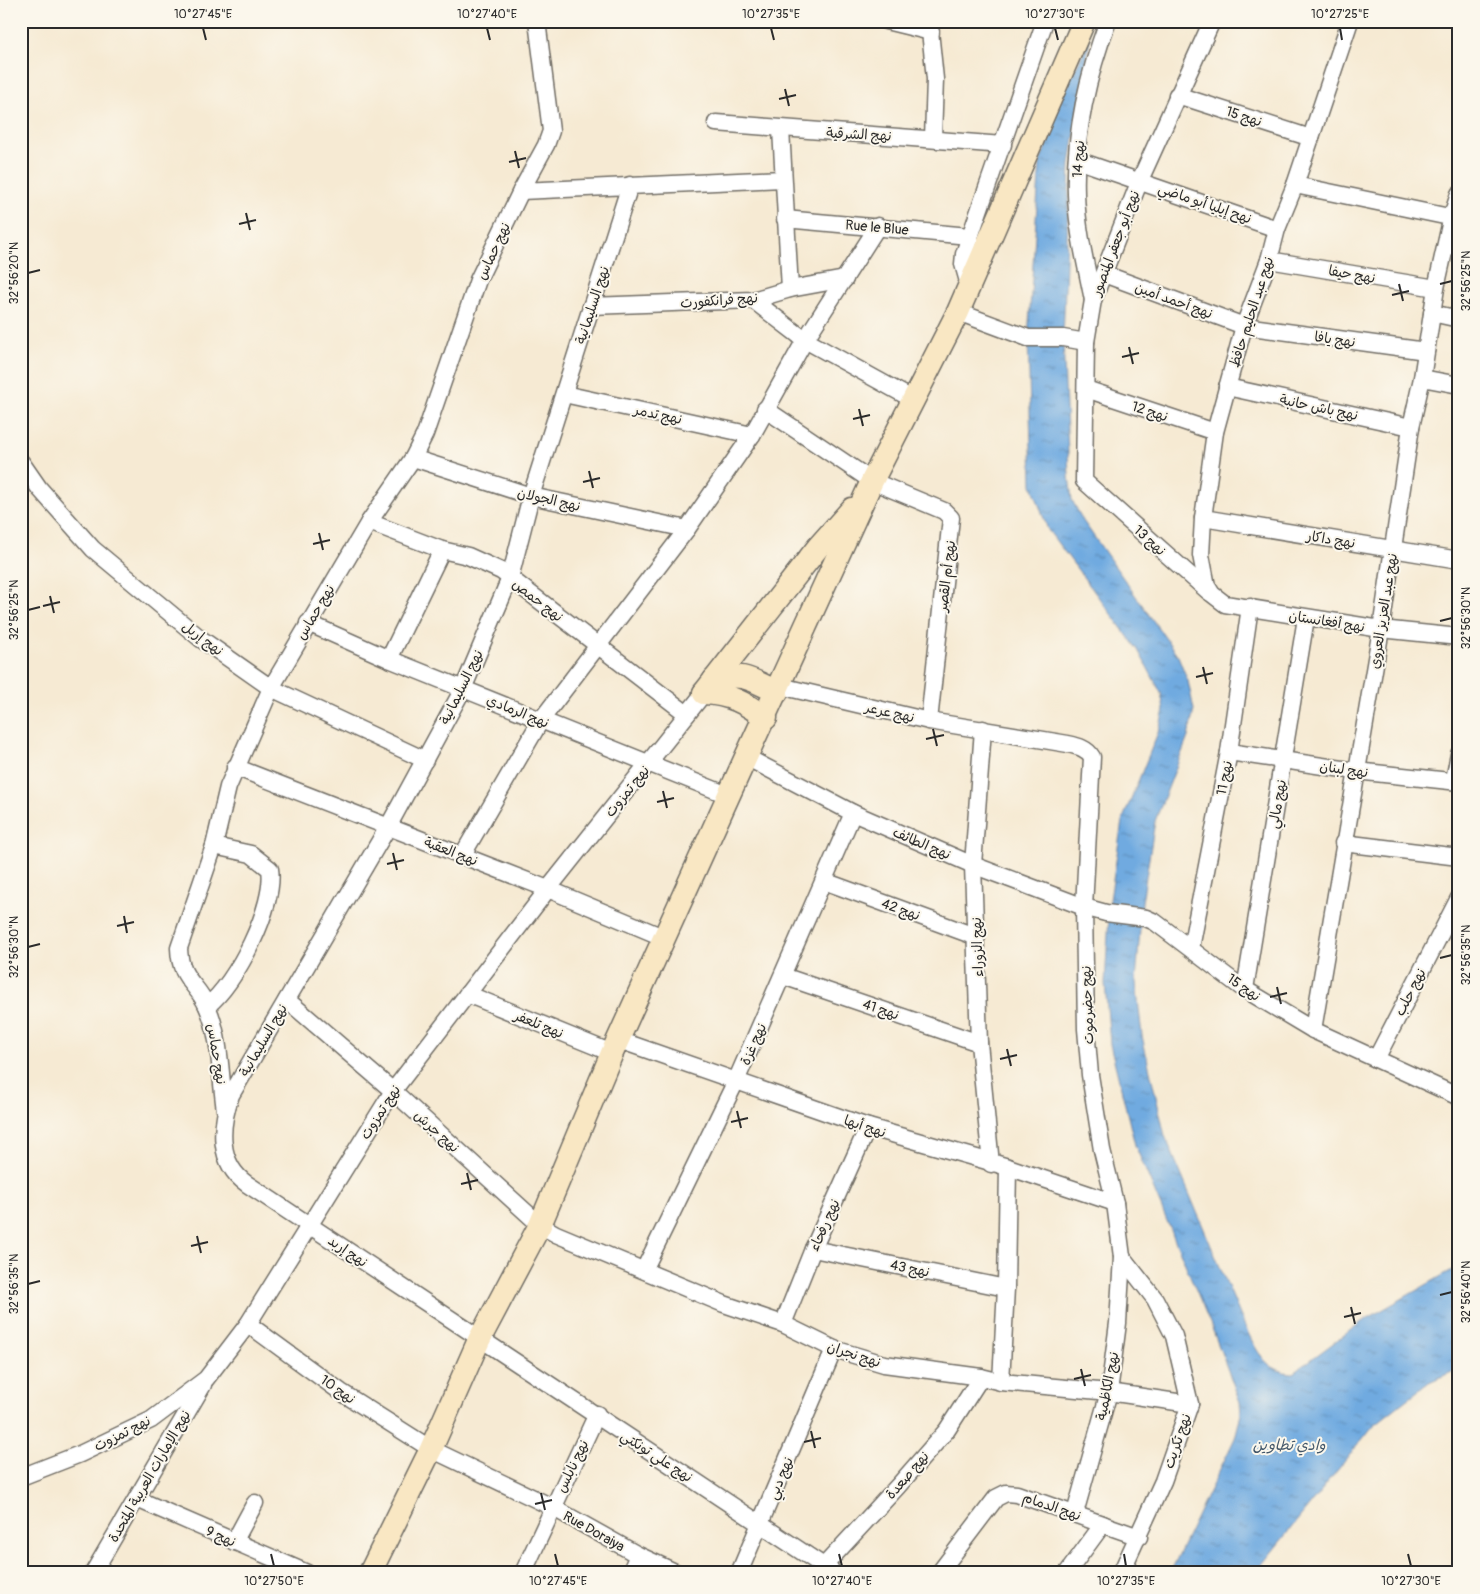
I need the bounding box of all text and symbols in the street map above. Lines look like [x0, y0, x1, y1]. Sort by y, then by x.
text: 10°27'45"E [174, 7, 232, 22]
text: 10°27'40"E [457, 7, 517, 22]
text: 10°27'35"E [742, 7, 800, 22]
text: 10°27'30"E [1025, 7, 1085, 22]
text: 10°27'25"E [1311, 7, 1369, 22]
street label: نهج 15 [1223, 103, 1264, 131]
street label: نهج الشرقية [826, 124, 892, 146]
street label: نهج 14 [1069, 140, 1089, 178]
street label: نهح إيليا أبو ماضي [1155, 180, 1254, 231]
street label: نهج أبو جعفر المنصور [1087, 188, 1144, 300]
street label: Rue le Blue [845, 216, 909, 239]
street label: نهج حماس [473, 220, 515, 283]
text: 32°56'20"N [7, 242, 22, 304]
text: 32°56'25"N [1459, 251, 1474, 311]
street label: نهج عبد الحليم حافظ [1226, 255, 1279, 370]
street label: نهج حيفا [1327, 262, 1377, 288]
street label: نهج السليمانية [572, 264, 614, 347]
street label: نهج أحمد أمين [1132, 279, 1215, 323]
street label: نهج فرانكفورت [680, 289, 759, 313]
street label: نهج يافا [1313, 328, 1357, 352]
street label: نهج باش حانبة [1278, 391, 1360, 425]
street label: نهج 12 [1129, 398, 1170, 426]
street label: نهج تدمر [631, 401, 684, 429]
street label: نهج الجولان [515, 484, 582, 516]
street label: نهج 13 [1130, 522, 1169, 560]
street label: نهج داكار [1304, 527, 1357, 553]
street label: نهج أم القصر [934, 539, 961, 614]
street label: نهج عبد العزيز العروي [1366, 552, 1403, 671]
street label: نهج حمص [508, 575, 567, 626]
text: 32°56'25"N [7, 580, 22, 640]
street label: نهج حماس [292, 582, 339, 643]
text: 32°56'30"N [1459, 587, 1474, 649]
street label: نهج أفغانستان [1288, 607, 1366, 637]
street label: نهج إربل [178, 617, 227, 660]
street label: نهج السليمانية [436, 647, 488, 728]
street label: نهج الرمادي [483, 691, 552, 734]
street label: نهج عرعر [862, 698, 916, 727]
street label: نهج لبنان [1318, 758, 1369, 782]
street label: نهج 11 [1213, 759, 1237, 797]
street label: نهج تمزوت [602, 762, 654, 821]
street label: نهج مالي [1265, 778, 1294, 831]
street label: نهج الطائف [890, 824, 953, 864]
street label: نهج العقبة [421, 833, 480, 870]
street label: نهج 42 [879, 895, 922, 925]
text: 32°56'30"N [7, 916, 22, 978]
street label: نهج الزوراء [968, 917, 988, 977]
text: 32°56'35"N [1459, 925, 1474, 985]
street label: نهج حضرموت [1078, 965, 1098, 1045]
street label: نهج حلب [1391, 966, 1431, 1019]
street label: نهج 15 [1223, 970, 1264, 1006]
street label: نهج 41 [860, 995, 901, 1025]
street label: نهج السليمانية [236, 1001, 292, 1080]
street label: نهج تلعفر [510, 1007, 566, 1043]
street label: نهج غزة [737, 1021, 771, 1068]
street label: نهج حماس [202, 1023, 230, 1086]
street label: نهج تمزوت [357, 1082, 405, 1143]
street label: نهج جرش [410, 1107, 463, 1157]
street label: نهج أبها [841, 1112, 888, 1142]
street label: نهج رفحاء [805, 1196, 844, 1254]
street label: نهج إربد [324, 1232, 371, 1272]
text: 32°56'35"N [7, 1254, 22, 1314]
street label: نهج 43 [889, 1256, 931, 1282]
text: 32°56'40"N [1459, 1261, 1474, 1323]
street label: نهج نجران [825, 1338, 883, 1372]
street label: نهج الكاظمية [1093, 1350, 1123, 1422]
street label: نهج 10 [316, 1371, 359, 1408]
street label: نهج الإمارات العربية المتحدة [105, 1407, 195, 1546]
street label: نهج تكريت [1160, 1411, 1196, 1471]
street label: نهج تمزوت [91, 1412, 154, 1456]
street label: نهج علي تونكتي [615, 1427, 696, 1489]
water label: وادي تطاوين [1252, 1436, 1326, 1456]
street label: نهج نابلس [552, 1437, 593, 1496]
street label: نهج صعدة [882, 1448, 934, 1503]
street label: نهج دبي [764, 1454, 801, 1504]
street label: نهج الدمام [1020, 1489, 1083, 1526]
street label: Rue Doraiya [560, 1508, 628, 1555]
street label: نهج 9 [203, 1522, 238, 1551]
text: 10°27'50"E [244, 1574, 304, 1589]
text: 10°27'45"E [529, 1574, 587, 1589]
text: 10°27'40"E [812, 1574, 872, 1589]
text: 10°27'35"E [1097, 1574, 1155, 1589]
text: 10°27'30"E [1381, 1574, 1441, 1589]

